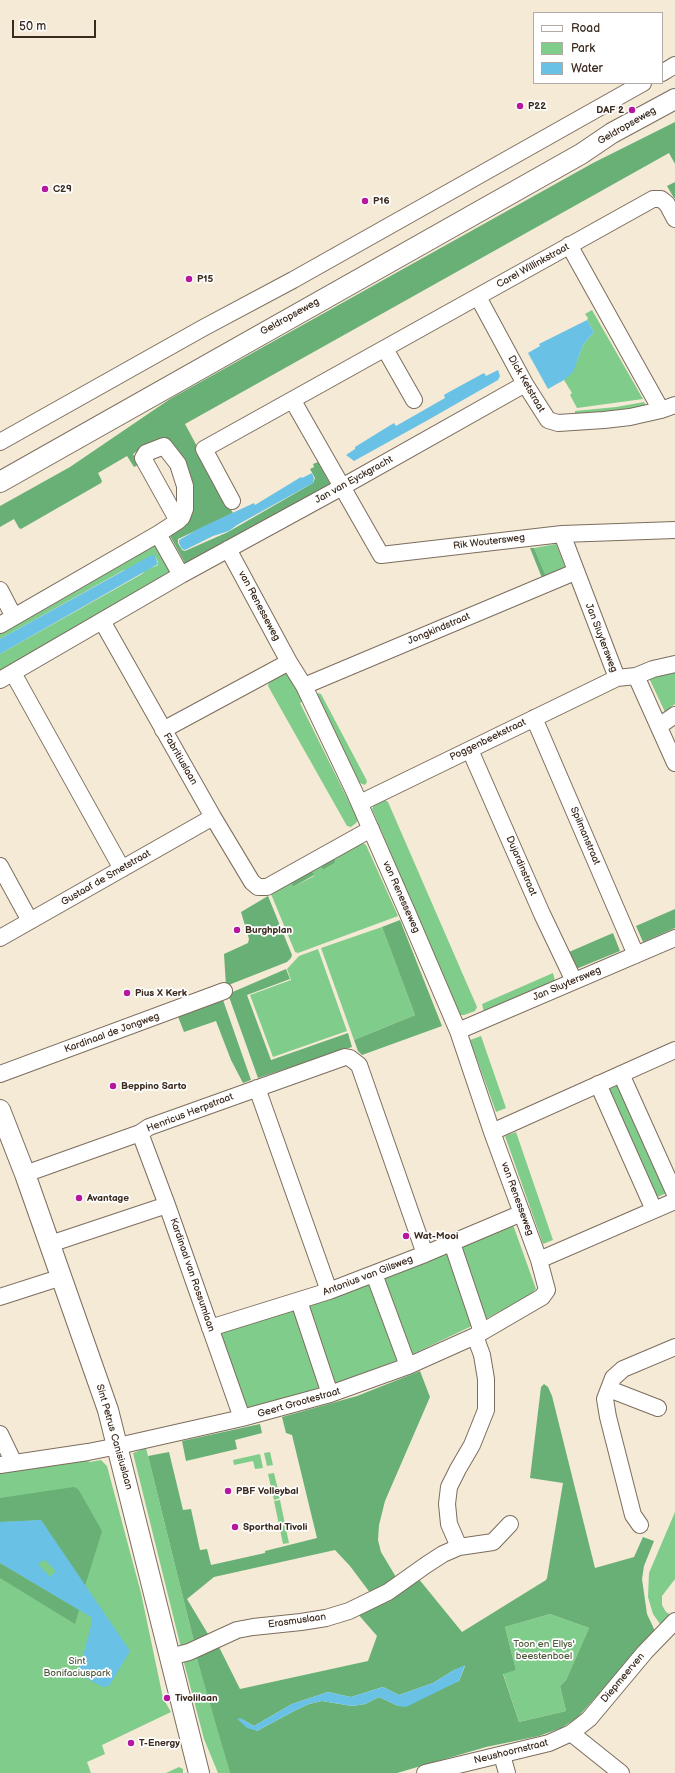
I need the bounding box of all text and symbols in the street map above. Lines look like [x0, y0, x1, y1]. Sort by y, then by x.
scale bar [14, 12, 98, 38]
legend [533, 12, 663, 84]
text: 50 m [19, 19, 46, 34]
text: Road [571, 21, 600, 36]
text: Park [571, 41, 595, 56]
text: Water [571, 61, 603, 76]
place label: P22 [528, 100, 546, 112]
marker: P22 [515, 101, 525, 111]
place label: DAF 2 [596, 104, 624, 116]
street label: Geldropseweg [596, 104, 658, 148]
marker: DAF 2 [627, 105, 637, 115]
place label: C29 [53, 183, 72, 195]
marker: C29 [40, 184, 50, 194]
place label: P16 [373, 195, 390, 207]
marker: P16 [360, 196, 370, 206]
street label: Carel Willinkstraat [495, 241, 571, 291]
place label: P15 [197, 273, 213, 285]
marker: P15 [184, 274, 194, 284]
street label: Geldropseweg [258, 296, 322, 338]
street label: Dick Ketstraat [505, 353, 547, 415]
street label: Jan van Eyckgracht [313, 454, 395, 506]
street label: Rik Woutersweg [452, 532, 526, 552]
street label: van Renesseweg [236, 569, 282, 643]
street label: Jan Sluytersweg [582, 602, 620, 674]
street label: Jongkindstraat [406, 610, 472, 648]
street label: Poggenbeekstraat [448, 716, 528, 764]
street label: Fabritiuslaan [160, 731, 200, 787]
street label: Spilmanstraat [567, 805, 603, 867]
street label: Dujardinstraat [503, 834, 539, 898]
street label: Gustaaf de Smetstraat [59, 847, 153, 909]
street label: van Renesseweg [380, 859, 422, 935]
place label: Burghplan [245, 924, 292, 936]
marker: Burghplan [232, 925, 242, 935]
street label: Jan Sluytersweg [531, 964, 603, 1004]
place label: Pius X Kerk [135, 987, 187, 999]
marker: Pius X Kerk [122, 988, 132, 998]
street label: Kardinaal de Jongweg [63, 1010, 161, 1056]
place label: Beppino Sarto [121, 1080, 187, 1092]
marker: Beppino Sarto [108, 1081, 118, 1091]
street label: Henricus Herpstraat [145, 1091, 235, 1135]
street label: van Renesseweg [498, 1161, 536, 1237]
place label: Avantage [87, 1192, 129, 1204]
marker: Avantage [74, 1193, 84, 1203]
street label: Kardinaal van Rossumlaan [167, 1216, 217, 1334]
place label: Wat-Mooi [414, 1230, 458, 1242]
marker: Wat-Mooi [401, 1231, 411, 1241]
street label: Antonius van Gilsweg [321, 1253, 415, 1299]
street label: Sint Petrus Canisiuslaan [93, 1383, 135, 1491]
street label: Geert Grootestraat [256, 1385, 342, 1421]
place label: PBF Volleybal [236, 1485, 299, 1497]
marker: PBF Volleybal [223, 1486, 233, 1496]
place label: Sporthal Tivoli [243, 1521, 307, 1533]
marker: Sporthal Tivoli [230, 1522, 240, 1532]
street label: Erasmuslaan [267, 1611, 327, 1631]
park label: Toon en Ellys' beestenboel [513, 1638, 575, 1662]
street label: Diepmeerven [599, 1651, 647, 1705]
park label: Sint Bonifaciuspark [43, 1655, 111, 1678]
place label: Tivolilaan [175, 1692, 218, 1704]
marker: Tivolilaan [162, 1693, 172, 1703]
place label: T-Energy [139, 1737, 180, 1749]
street label: Neushoornstraat [473, 1737, 549, 1767]
marker: T-Energy [126, 1738, 136, 1748]

